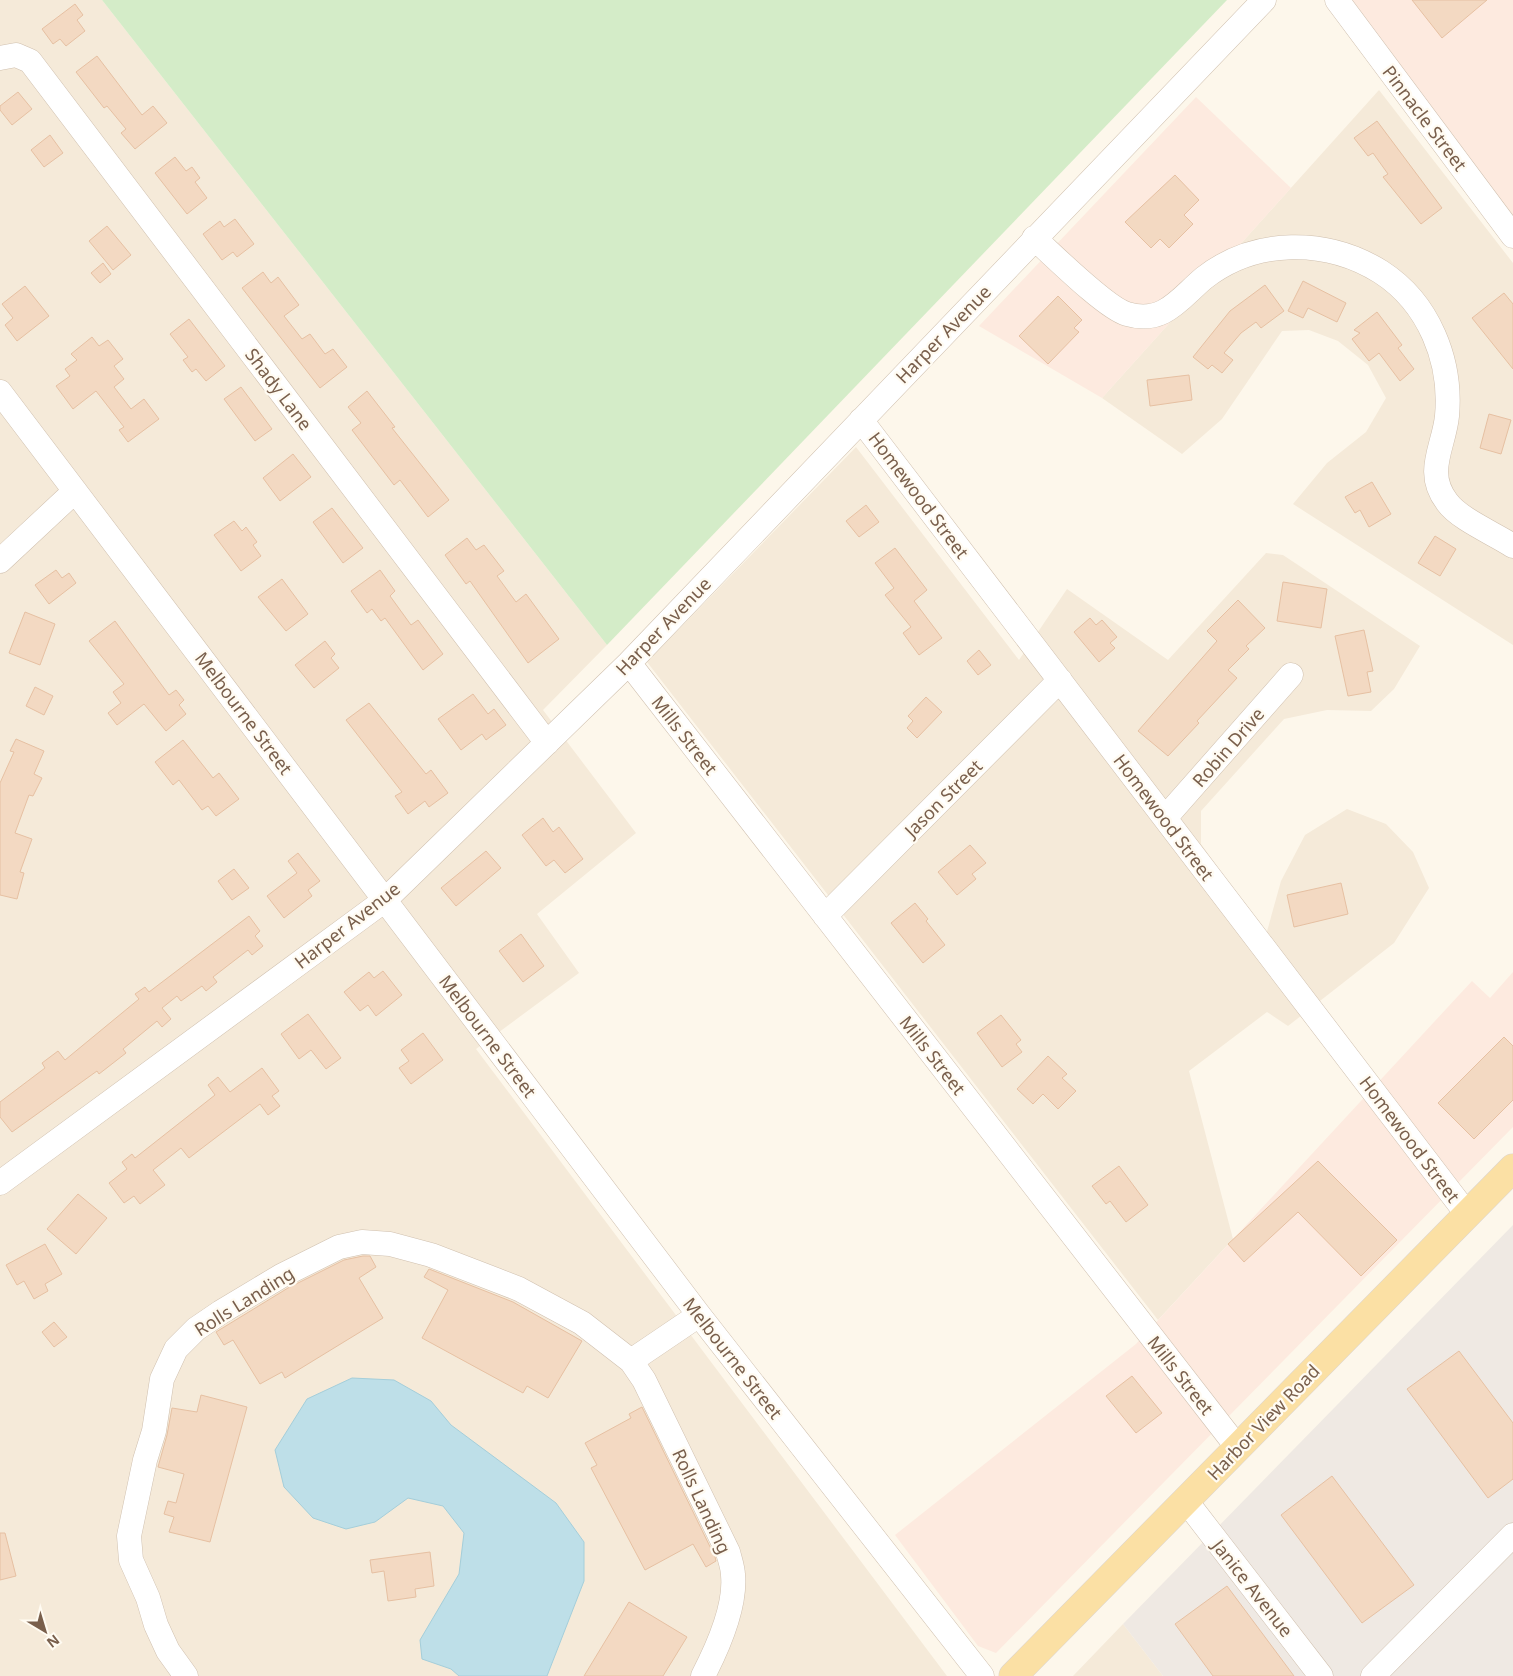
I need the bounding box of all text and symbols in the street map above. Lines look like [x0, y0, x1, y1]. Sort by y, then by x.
street label: Pinnacle Street [1377, 60, 1473, 176]
street label: Harper Avenue [890, 280, 996, 388]
street label: Shady Lane [240, 343, 318, 435]
street label: Homewood Street [863, 427, 975, 564]
street label: Harper Avenue [610, 572, 716, 680]
street label: Melbourne Street [190, 647, 298, 780]
street label: Mills Street [647, 691, 724, 780]
street label: Robin Drive [1187, 702, 1269, 792]
street label: Homewood Street [1108, 749, 1220, 886]
street label: Jason Street [898, 754, 987, 843]
street label: Harper Avenue [289, 876, 405, 974]
street label: Melbourne Street [434, 970, 542, 1103]
street label: Mills Street [895, 1011, 972, 1100]
street label: Homewood Street [1354, 1071, 1466, 1208]
street label: Rolls Landing [190, 1261, 298, 1341]
street label: Melbourne Street [678, 1292, 788, 1424]
street label: Mills Street [1143, 1331, 1220, 1420]
street label: Harbor View Road [1201, 1359, 1325, 1485]
street label: Rolls Landing [667, 1445, 737, 1557]
street label: Janice Avenue [1206, 1533, 1299, 1642]
north arrow [20, 1606, 70, 1656]
text: N [43, 1631, 64, 1653]

